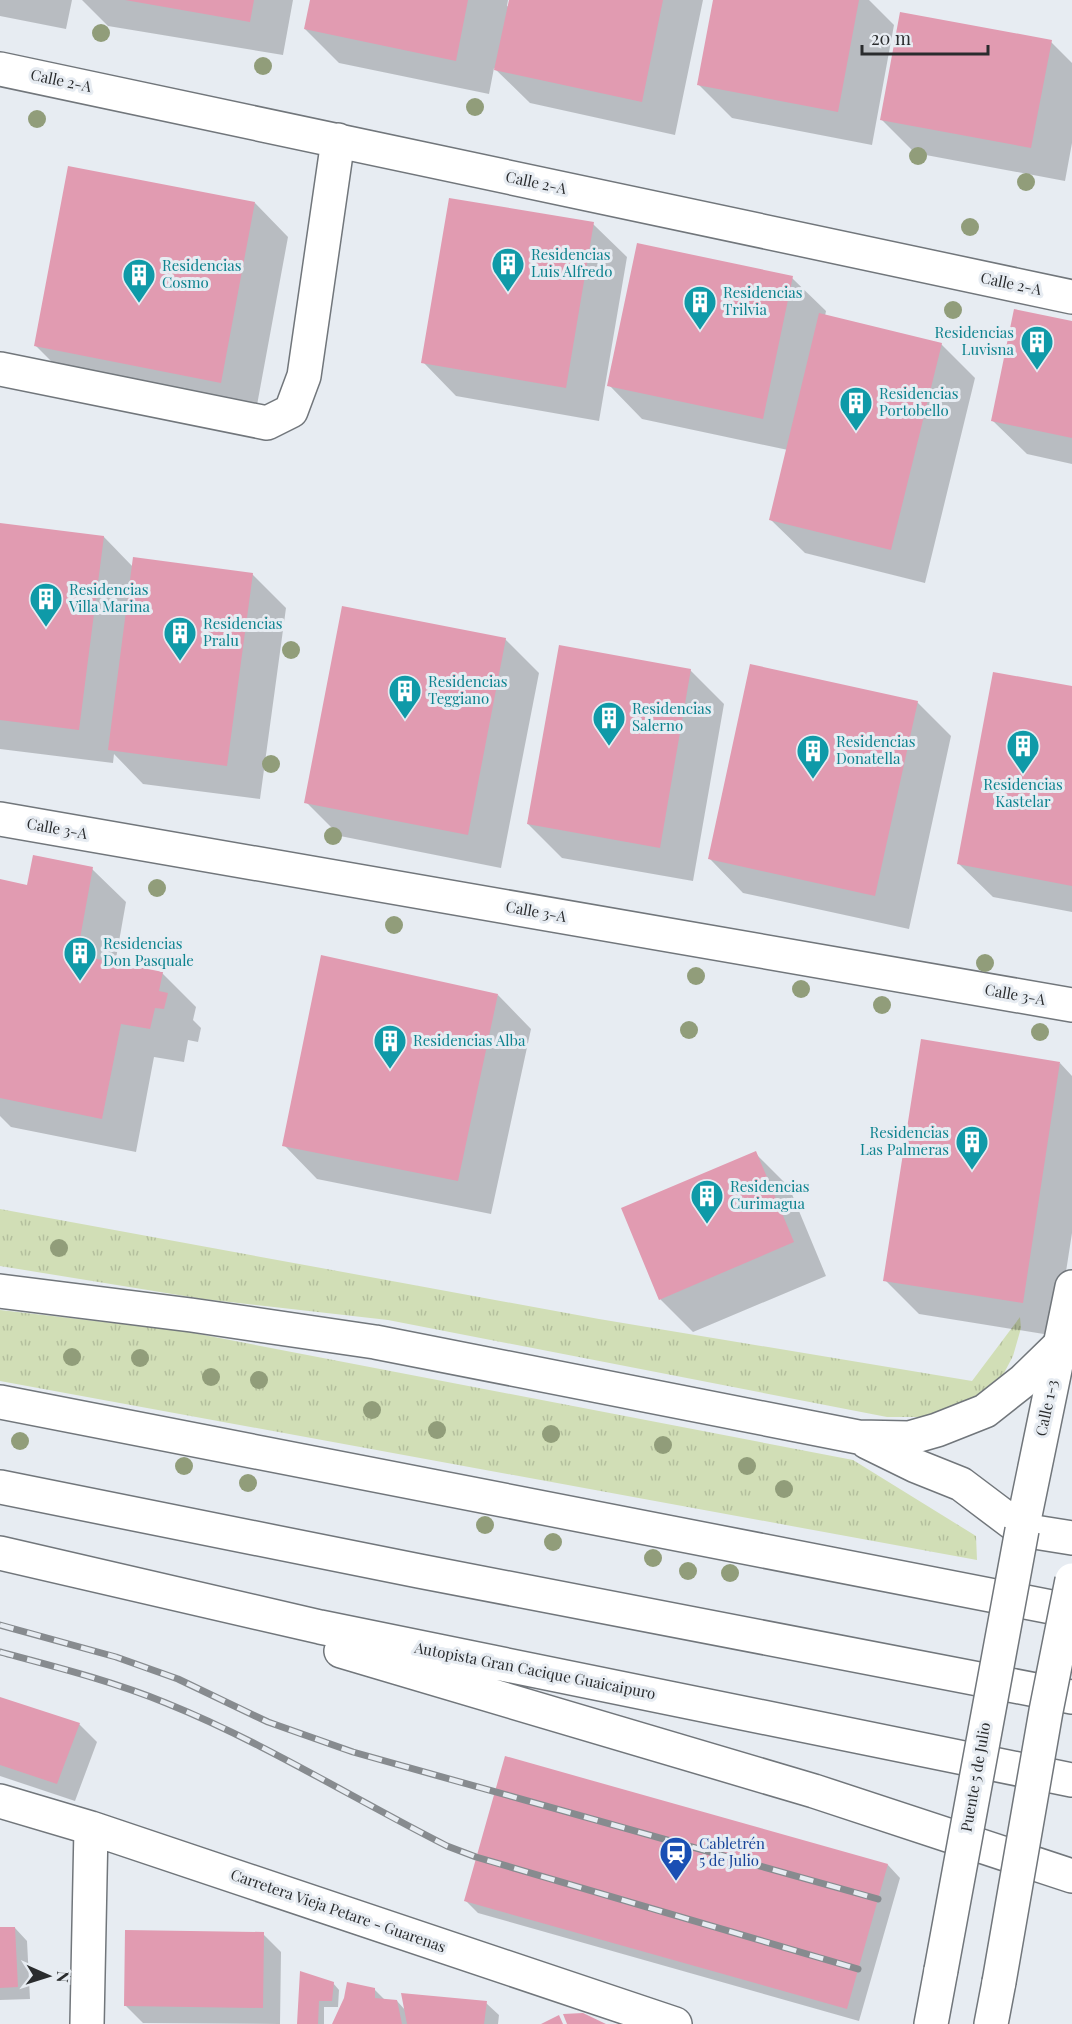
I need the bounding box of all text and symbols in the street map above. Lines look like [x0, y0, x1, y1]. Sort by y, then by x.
scale bar [862, 18, 988, 56]
text: 20 m [871, 26, 911, 50]
street label: Calle 2-A [29, 64, 94, 96]
street label: Calle 2-A [504, 166, 569, 198]
place label: Residencias Luis Alfredo [531, 244, 612, 281]
building icon: Residencias Luis Alfredo [490, 246, 526, 293]
place label: Residencias Cosmo [162, 255, 242, 292]
building icon: Residencias Cosmo [121, 257, 157, 304]
street label: Calle 2-A [979, 267, 1044, 299]
place label: Residencias Trilvia [723, 282, 803, 319]
building icon: Residencias Trilvia [682, 284, 718, 331]
place label: Residencias Luvisna [934, 322, 1015, 359]
building icon: Residencias Luvisna [1019, 324, 1055, 371]
place label: Residencias Portobello [879, 383, 959, 420]
building icon: Residencias Portobello [838, 385, 874, 432]
place label: Residencias Villa Marina [68, 579, 151, 616]
building icon: Residencias Villa Marina [28, 581, 64, 628]
place label: Residencias Pralu [203, 613, 283, 650]
building icon: Residencias Pralu [162, 615, 198, 662]
place label: Residencias Teggiano [428, 671, 508, 708]
building icon: Residencias Teggiano [387, 673, 423, 720]
place label: Residencias Salerno [632, 698, 712, 735]
building icon: Residencias Salerno [591, 700, 627, 747]
building icon: Residencias Kastelar [1005, 728, 1041, 775]
place label: Residencias Donatella [836, 731, 916, 768]
building icon: Residencias Donatella [795, 733, 831, 780]
place label: Residencias Kastelar [983, 774, 1063, 811]
street label: Calle 3-A [25, 813, 90, 843]
street label: Calle 3-A [504, 896, 569, 926]
place label: Residencias Don Pasquale [103, 933, 194, 970]
building icon: Residencias Don Pasquale [62, 935, 98, 982]
street label: Calle 3-A [983, 979, 1048, 1009]
building icon: Residencias Alba [372, 1023, 408, 1070]
place label: Residencias Alba [413, 1030, 526, 1050]
place label: Residencias Las Palmeras [860, 1122, 949, 1159]
building icon: Residencias Las Palmeras [954, 1124, 990, 1171]
place label: Residencias Curimagua [730, 1176, 810, 1213]
building icon: Residencias Curimagua [689, 1178, 725, 1225]
street label: Calle 1-3 [1030, 1378, 1062, 1438]
street label: Autopista Gran Cacique Guaicaipuro [412, 1637, 657, 1703]
street label: Puente 5 de Julio [956, 1721, 994, 1833]
place label: Cabletrén 5 de Julio [699, 1833, 765, 1870]
station icon: Cabletrén 5 de Julio [658, 1835, 694, 1882]
street label: Carretera Vieja Petare - Guarenas [228, 1864, 449, 1956]
north arrow [18, 1946, 78, 2006]
text: N [53, 1970, 74, 1984]

